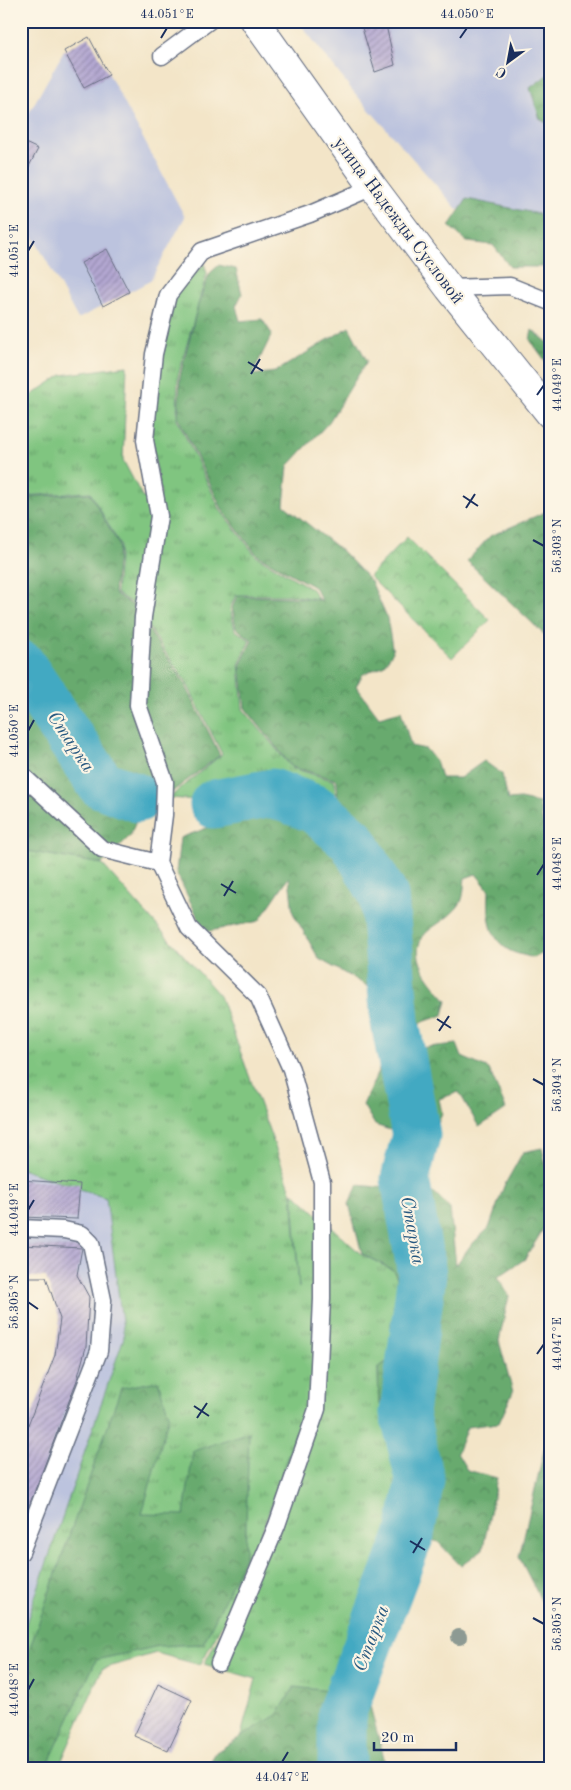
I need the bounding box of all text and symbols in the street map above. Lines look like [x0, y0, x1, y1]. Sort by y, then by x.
text: 44.051°E [140, 8, 194, 21]
text: 44.050°E [440, 8, 494, 21]
north arrow [484, 38, 534, 88]
text: С [494, 64, 509, 81]
street label: улица Надежды Сусловой [330, 134, 467, 307]
text: 44.051°E [8, 224, 21, 278]
text: 44.049°E [552, 358, 564, 412]
text: 56.303°N [551, 519, 564, 573]
text: 44.050°E [8, 704, 21, 758]
water label: Старка [43, 708, 97, 776]
text: 44.048°E [552, 837, 564, 891]
text: 56.304°N [551, 1058, 564, 1112]
text: 44.049°E [9, 1183, 21, 1237]
water label: Старка [396, 1195, 427, 1266]
text: 56.305°N [8, 1275, 21, 1329]
text: 44.047°E [552, 1317, 564, 1371]
text: 56.305°N [551, 1597, 564, 1651]
water label: Старка [351, 1603, 394, 1675]
text: 44.048°E [9, 1663, 21, 1717]
scale bar [374, 1720, 456, 1752]
text: 20 m [381, 1731, 415, 1746]
text: 44.047°E [255, 1772, 309, 1784]

